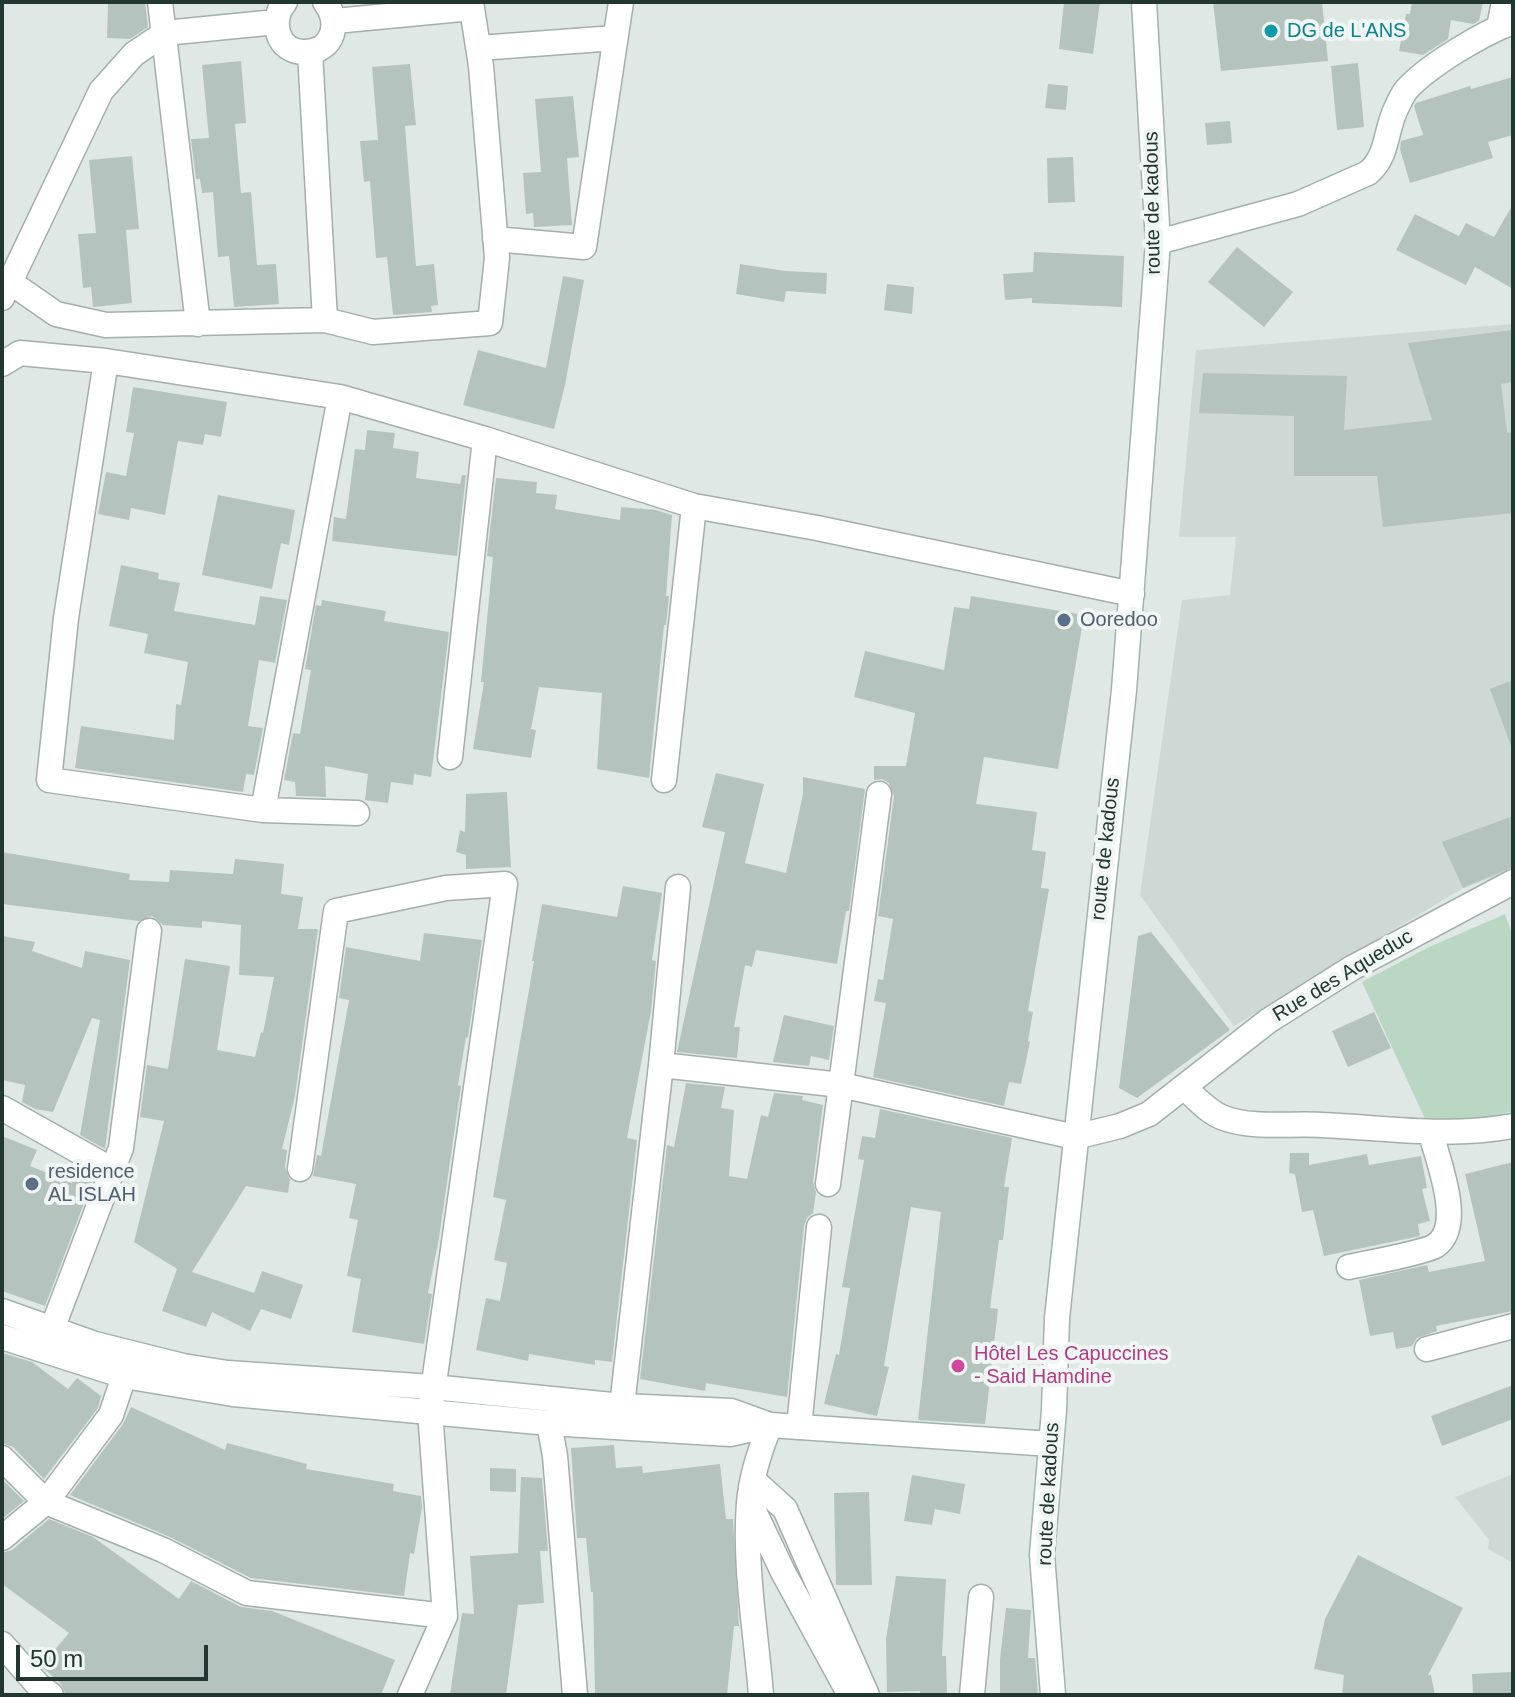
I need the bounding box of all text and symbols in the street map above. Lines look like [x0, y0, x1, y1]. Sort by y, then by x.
place label: DG de L'ANS [1287, 19, 1406, 43]
marker: DG de L'ANS [1262, 22, 1280, 40]
street label: route de kadous [1140, 131, 1166, 275]
place label: Ooredoo [1080, 608, 1158, 632]
marker: Ooredoo [1055, 611, 1073, 629]
street label: route de kadous [1087, 776, 1125, 922]
street label: Rue des Aqueduc [1269, 925, 1417, 1027]
place label: residence AL ISLAH [48, 1160, 136, 1207]
marker: residence AL ISLAH [23, 1175, 41, 1193]
place label: Hôtel Les Capuccines - Said Hamdine [974, 1342, 1169, 1389]
marker: Hôtel Les Capuccines - Said Hamdine [949, 1357, 967, 1375]
street label: route de kadous [1033, 1422, 1065, 1566]
scale bar [20, 1629, 212, 1679]
text: 50 m [30, 1645, 83, 1672]

